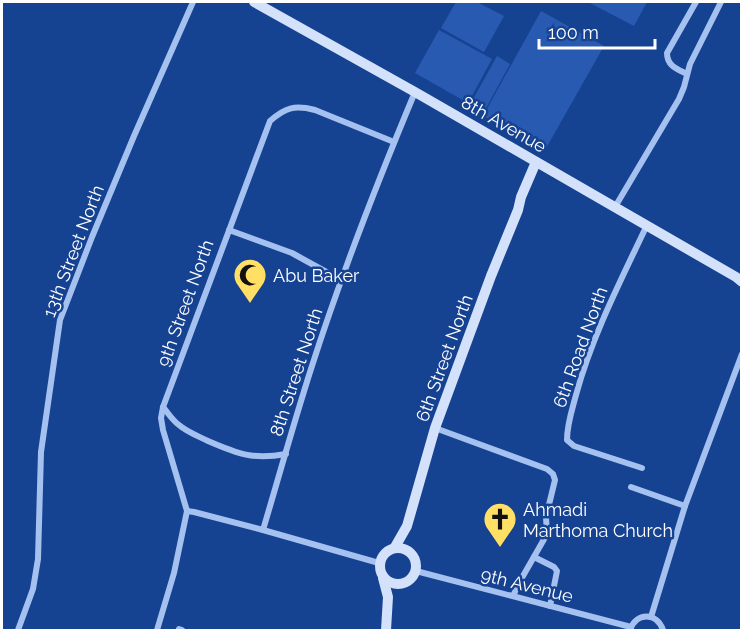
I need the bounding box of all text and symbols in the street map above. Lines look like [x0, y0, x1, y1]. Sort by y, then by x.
scale bar [539, 12, 654, 50]
text: 100 m [548, 22, 599, 43]
street label: 8th Avenue [458, 91, 550, 157]
street label: 13th Street North [38, 182, 108, 320]
street label: 9th Street North [152, 237, 218, 369]
mosque icon: Abu Baker [232, 257, 268, 304]
place label: Abu Baker [273, 265, 360, 286]
street label: 6th Road North [548, 284, 612, 410]
street label: 6th Street North [411, 292, 477, 424]
street label: 8th Street North [265, 305, 327, 439]
place label: Ahmadi Marthoma Church [523, 499, 673, 541]
church icon: Ahmadi Marthoma Church [482, 501, 518, 548]
street label: 9th Avenue [479, 563, 576, 607]

